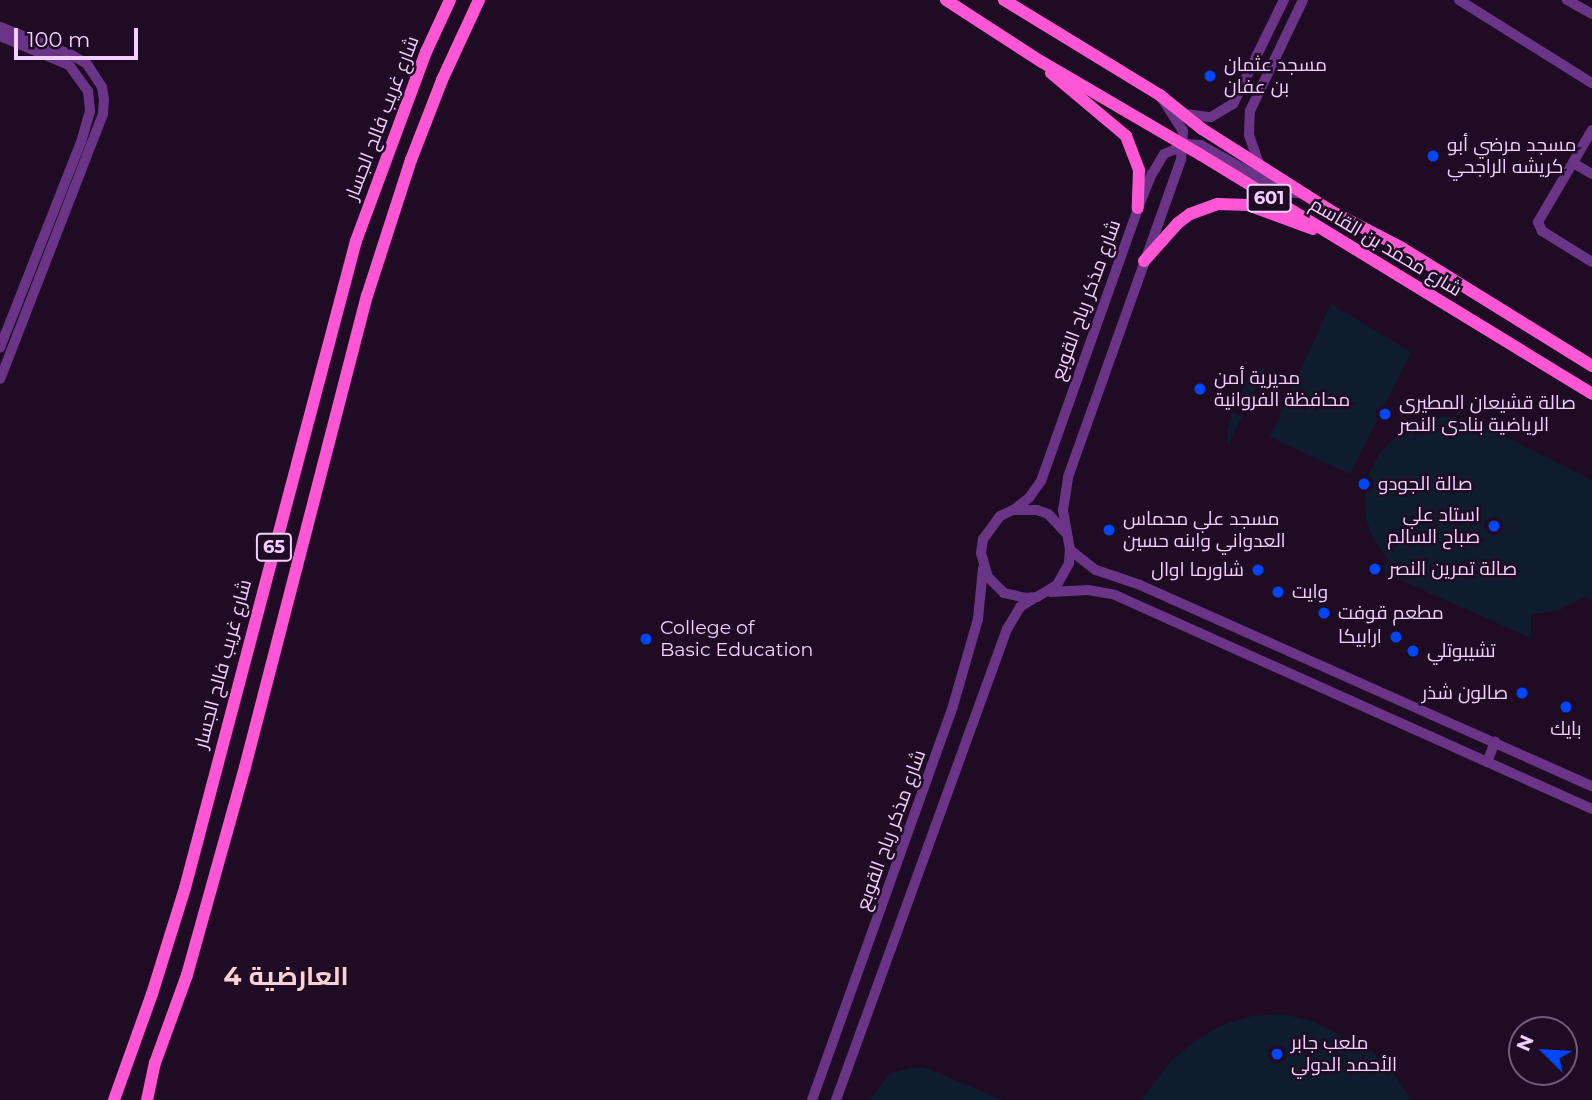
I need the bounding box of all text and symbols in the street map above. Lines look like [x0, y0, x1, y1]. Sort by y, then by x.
scale bar [18, 14, 142, 58]
text: 100 m [27, 27, 90, 52]
street label: شارع غريب فالح الجسار [340, 33, 424, 203]
place label: مسجد عثمان بن عفان [1224, 54, 1327, 98]
marker: مسجد عثمان بن عفان [1202, 68, 1218, 84]
place label: مسجد مرضي أبو كريشه الراجحي [1447, 134, 1576, 178]
marker: مسجد مرضي أبو كريشه الراجحي [1425, 148, 1441, 164]
road number: 601 [1246, 183, 1292, 212]
street label: شارع محمد بن القاسم [1306, 193, 1466, 301]
street label: شارع مذكر رباح القوبع [1046, 217, 1126, 383]
place label: مديرية أمن محافظة الفروانية [1214, 367, 1350, 411]
marker: مديرية أمن محافظة الفروانية [1192, 381, 1208, 397]
place label: صالة قشيعان المطيرى الرياضية بنادى النصر [1399, 392, 1576, 436]
marker: صالة قشيعان المطيرى الرياضية بنادى النصر [1377, 406, 1393, 422]
place label: صالة الجودو [1378, 473, 1473, 495]
marker: صالة الجودو [1356, 476, 1372, 492]
place label: استاد علي صباح السالم [1387, 504, 1480, 548]
place label: مسجد علي محماس العدواني وابنه حسين [1123, 508, 1286, 552]
marker: استاد علي صباح السالم [1486, 518, 1502, 534]
marker: مسجد علي محماس العدواني وابنه حسين [1101, 522, 1117, 538]
road number: 65 [255, 532, 293, 562]
place label: صالة تمرين النصر [1389, 558, 1517, 580]
place label: شاورما اوال [1151, 559, 1244, 581]
marker: صالة تمرين النصر [1367, 561, 1383, 577]
marker: شاورما اوال [1250, 562, 1266, 578]
street label: شارع غريب فالح الجسار [189, 577, 257, 751]
place label: وايت [1292, 581, 1328, 603]
marker: وايت [1270, 584, 1286, 600]
place label: مطعم قوفت [1338, 602, 1444, 624]
marker: مطعم قوفت [1316, 605, 1332, 621]
place label: College of Basic Education [660, 617, 813, 661]
place label: ارابيكا [1338, 626, 1382, 648]
marker: ارابيكا [1388, 629, 1404, 645]
marker: College of Basic Education [638, 631, 654, 647]
place label: تشيبوتلي [1427, 640, 1496, 662]
marker: تشيبوتلي [1405, 643, 1421, 659]
place label: صالون شذر [1422, 682, 1508, 704]
marker: صالون شذر [1514, 685, 1530, 701]
marker: بايك [1558, 699, 1574, 715]
place label: بايك [1550, 718, 1582, 740]
street label: شارع مذكر رباح القوبع [851, 747, 931, 913]
district label: العارضية 4 [223, 961, 349, 993]
north arrow [1508, 1016, 1578, 1086]
text: N [1512, 1031, 1539, 1055]
place label: ملعب جابر الأحمد الدولي [1291, 1032, 1397, 1076]
marker: ملعب جابر الأحمد الدولي [1269, 1046, 1285, 1062]

